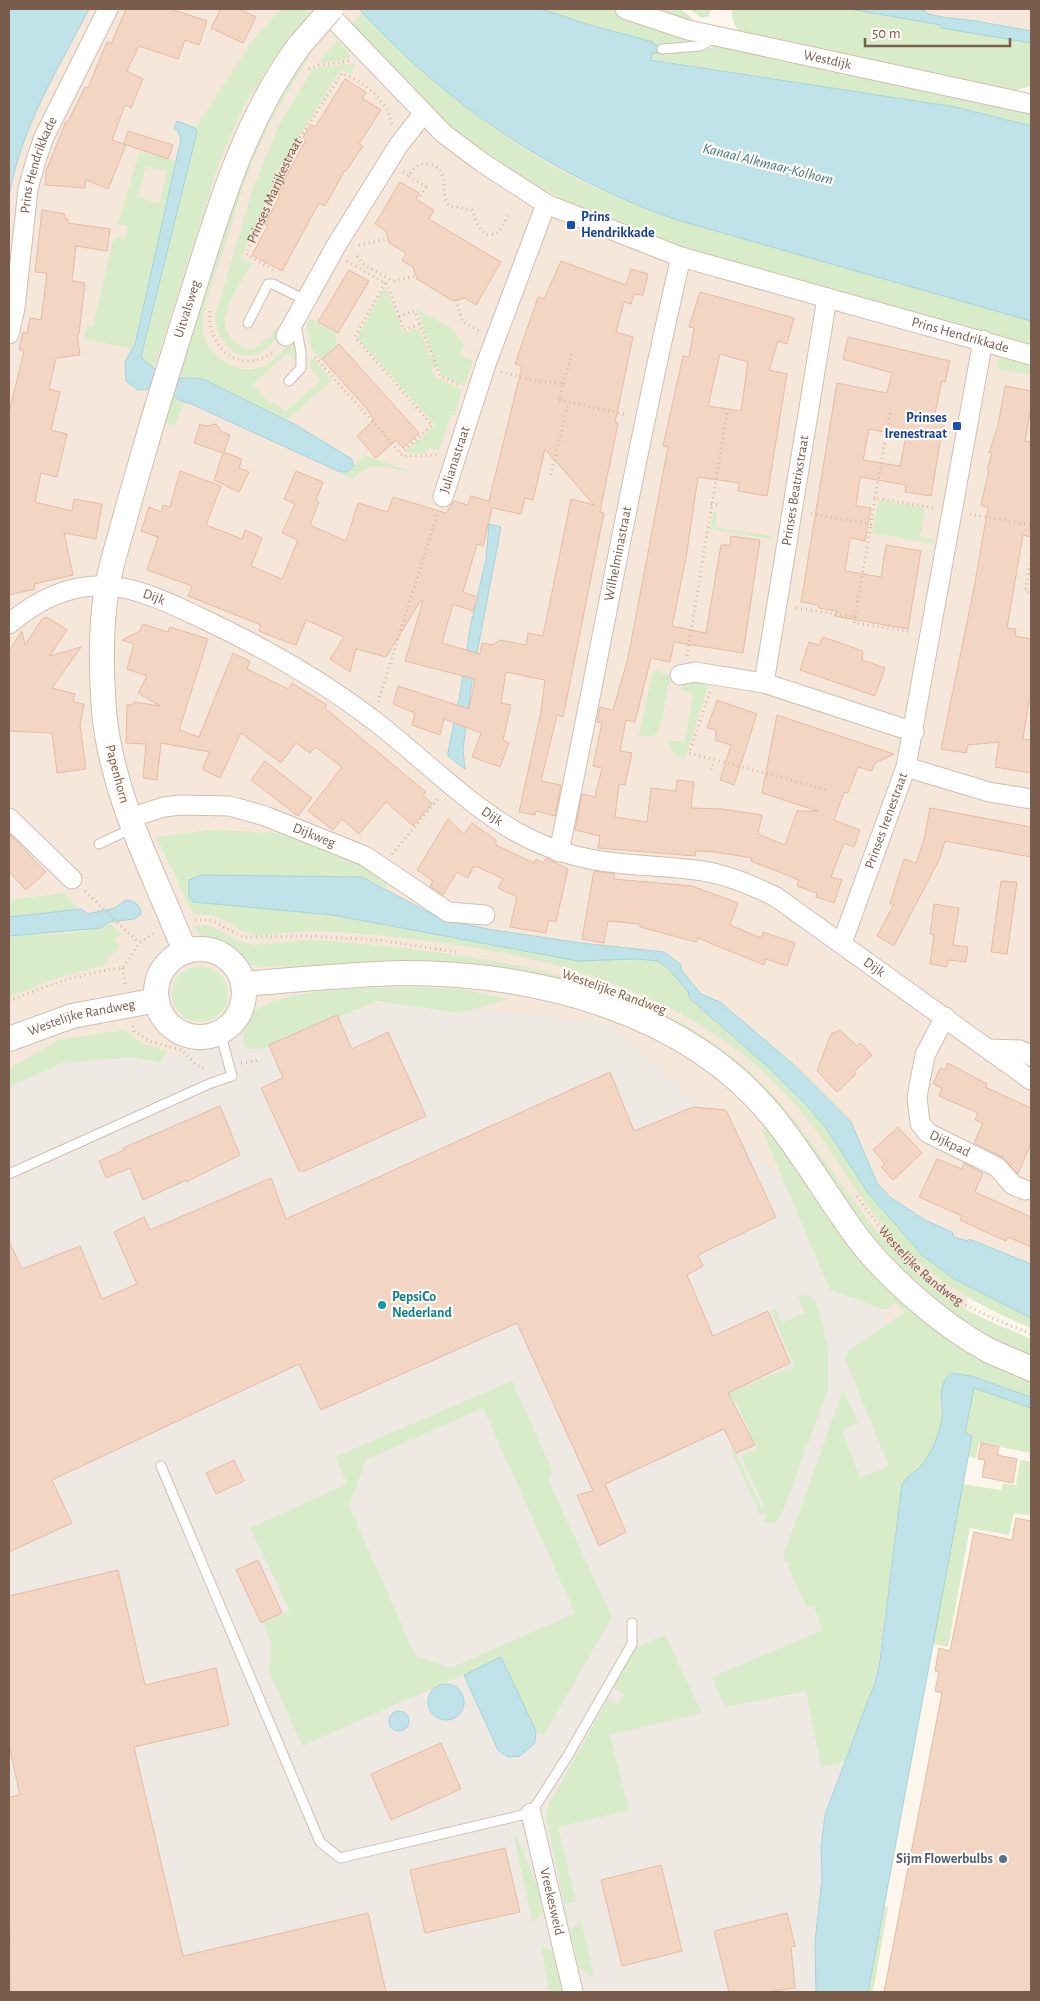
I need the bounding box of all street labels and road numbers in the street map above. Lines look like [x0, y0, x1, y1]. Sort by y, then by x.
street label: Westdijk [802, 48, 853, 72]
street label: Prins Hendrikkade [18, 115, 60, 214]
street label: Prinses Marijkestraat [245, 135, 305, 245]
street label: Uitvalsweg [172, 278, 203, 340]
street label: Prins Hendrikkade [910, 315, 1011, 355]
street label: Julianastraat [438, 424, 473, 495]
street label: Prinses Beatrixstraat [780, 434, 812, 547]
street label: Wilhelminastraat [602, 505, 635, 602]
street label: Dijk [141, 587, 168, 608]
street label: Papenhorn [102, 743, 132, 805]
street label: Prinses Irenestraat [863, 770, 910, 871]
street label: Dijk [479, 804, 506, 829]
street label: Dijkweg [291, 821, 338, 851]
street label: Dijk [861, 955, 888, 980]
street label: Westelijke Randweg [560, 967, 668, 1018]
street label: Westelijke Randweg [26, 997, 137, 1038]
street label: Dijkpad [927, 1128, 972, 1160]
street label: Westelijke Randweg [875, 1223, 966, 1308]
street label: Vreekesweid [537, 1866, 566, 1937]

